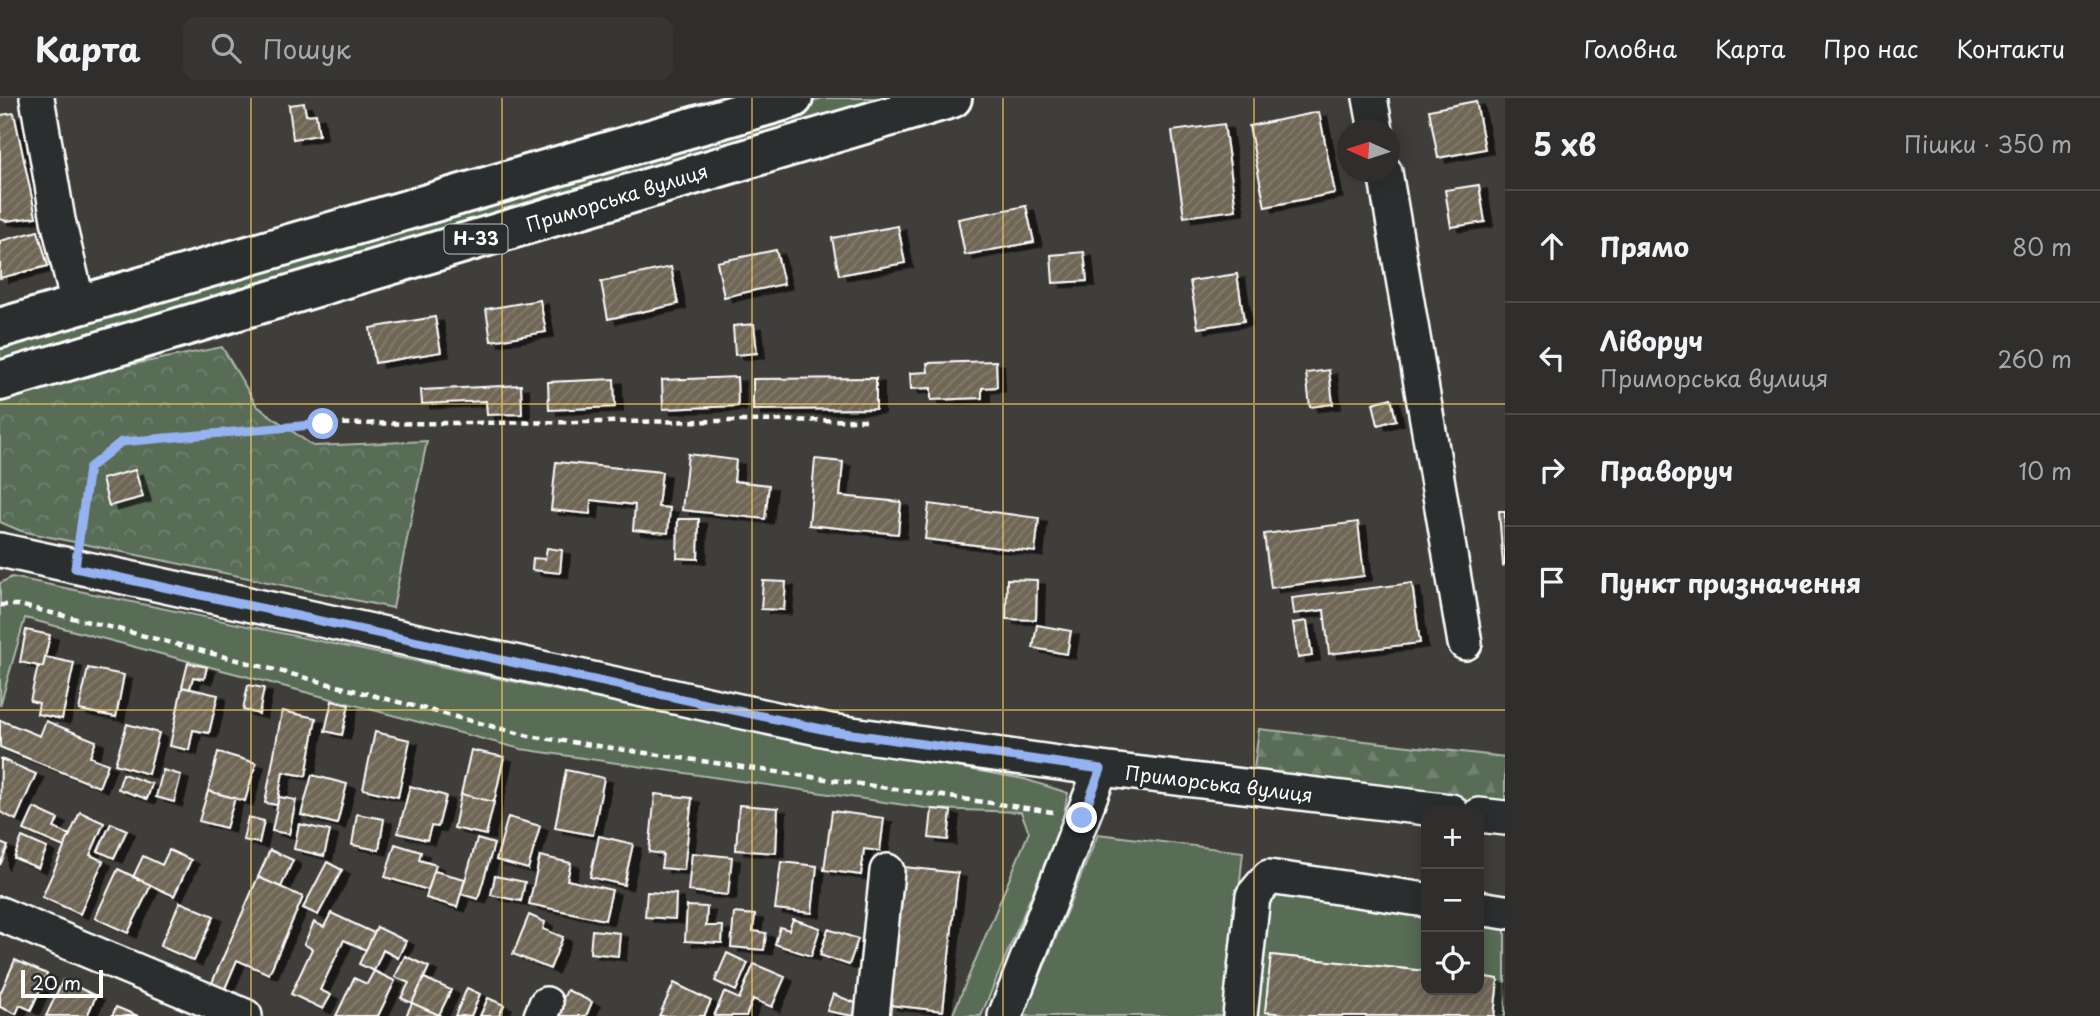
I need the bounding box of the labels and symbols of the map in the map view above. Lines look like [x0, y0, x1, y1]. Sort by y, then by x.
north arrow [1337, 119, 1400, 182]
street label: Приморська вулиця [522, 156, 711, 238]
road number: Н-33 [444, 224, 508, 254]
route start [307, 408, 338, 439]
street label: Приморська вулиця [1124, 758, 1314, 808]
route end [1066, 802, 1097, 833]
scale bar [21, 967, 103, 999]

